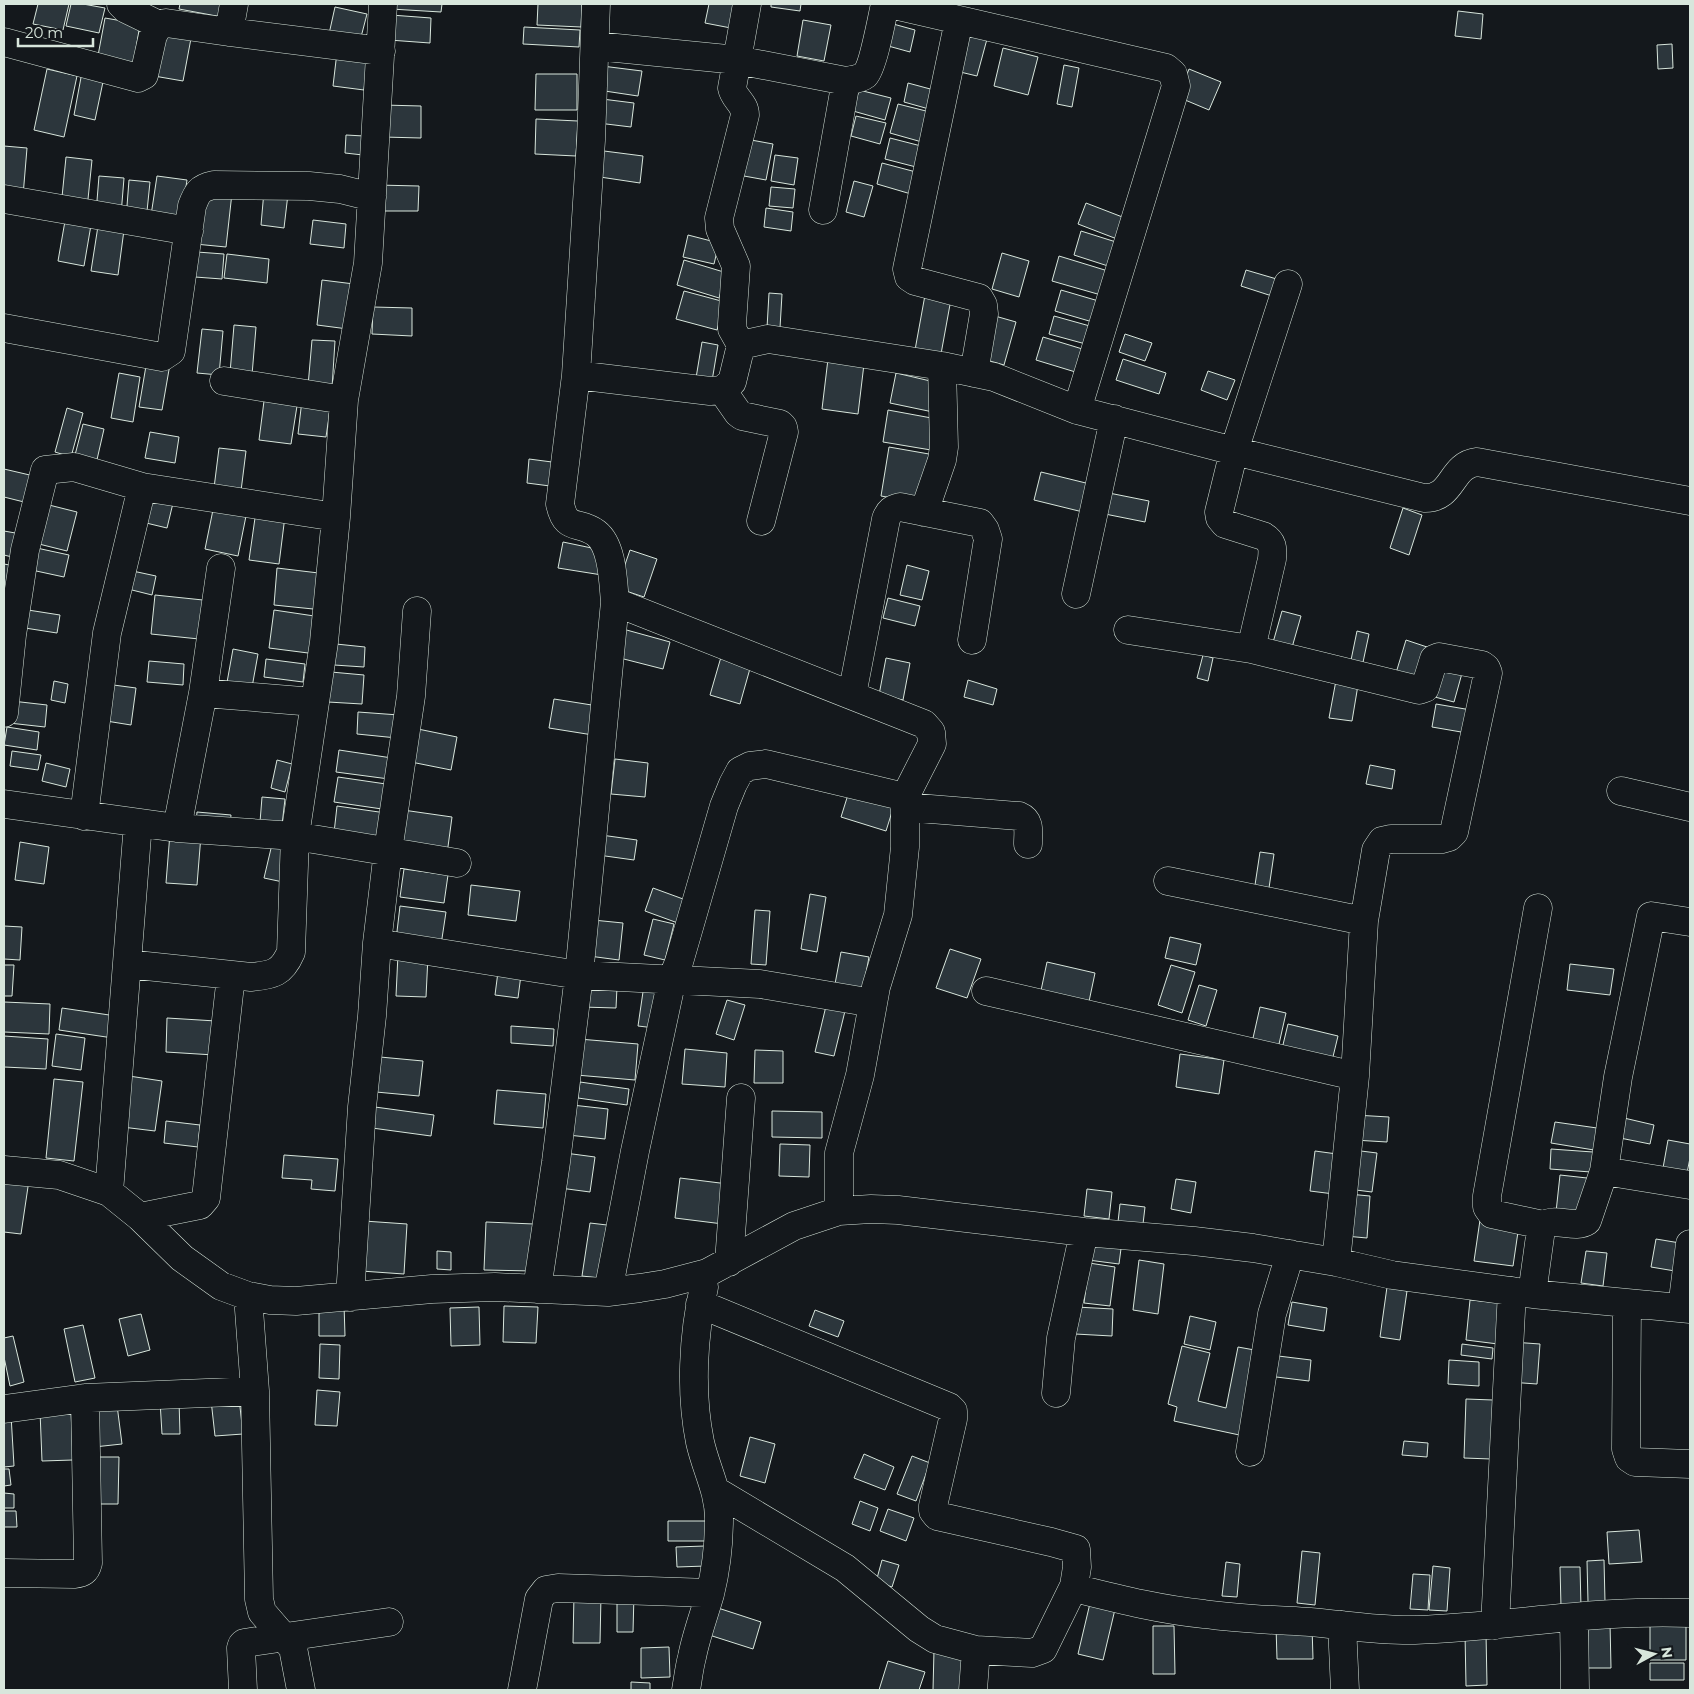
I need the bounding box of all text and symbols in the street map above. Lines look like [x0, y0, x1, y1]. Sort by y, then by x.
scale bar [18, 15, 92, 47]
text: 20 m [25, 23, 63, 42]
north arrow [1629, 1629, 1679, 1679]
text: N [1657, 1646, 1677, 1659]

